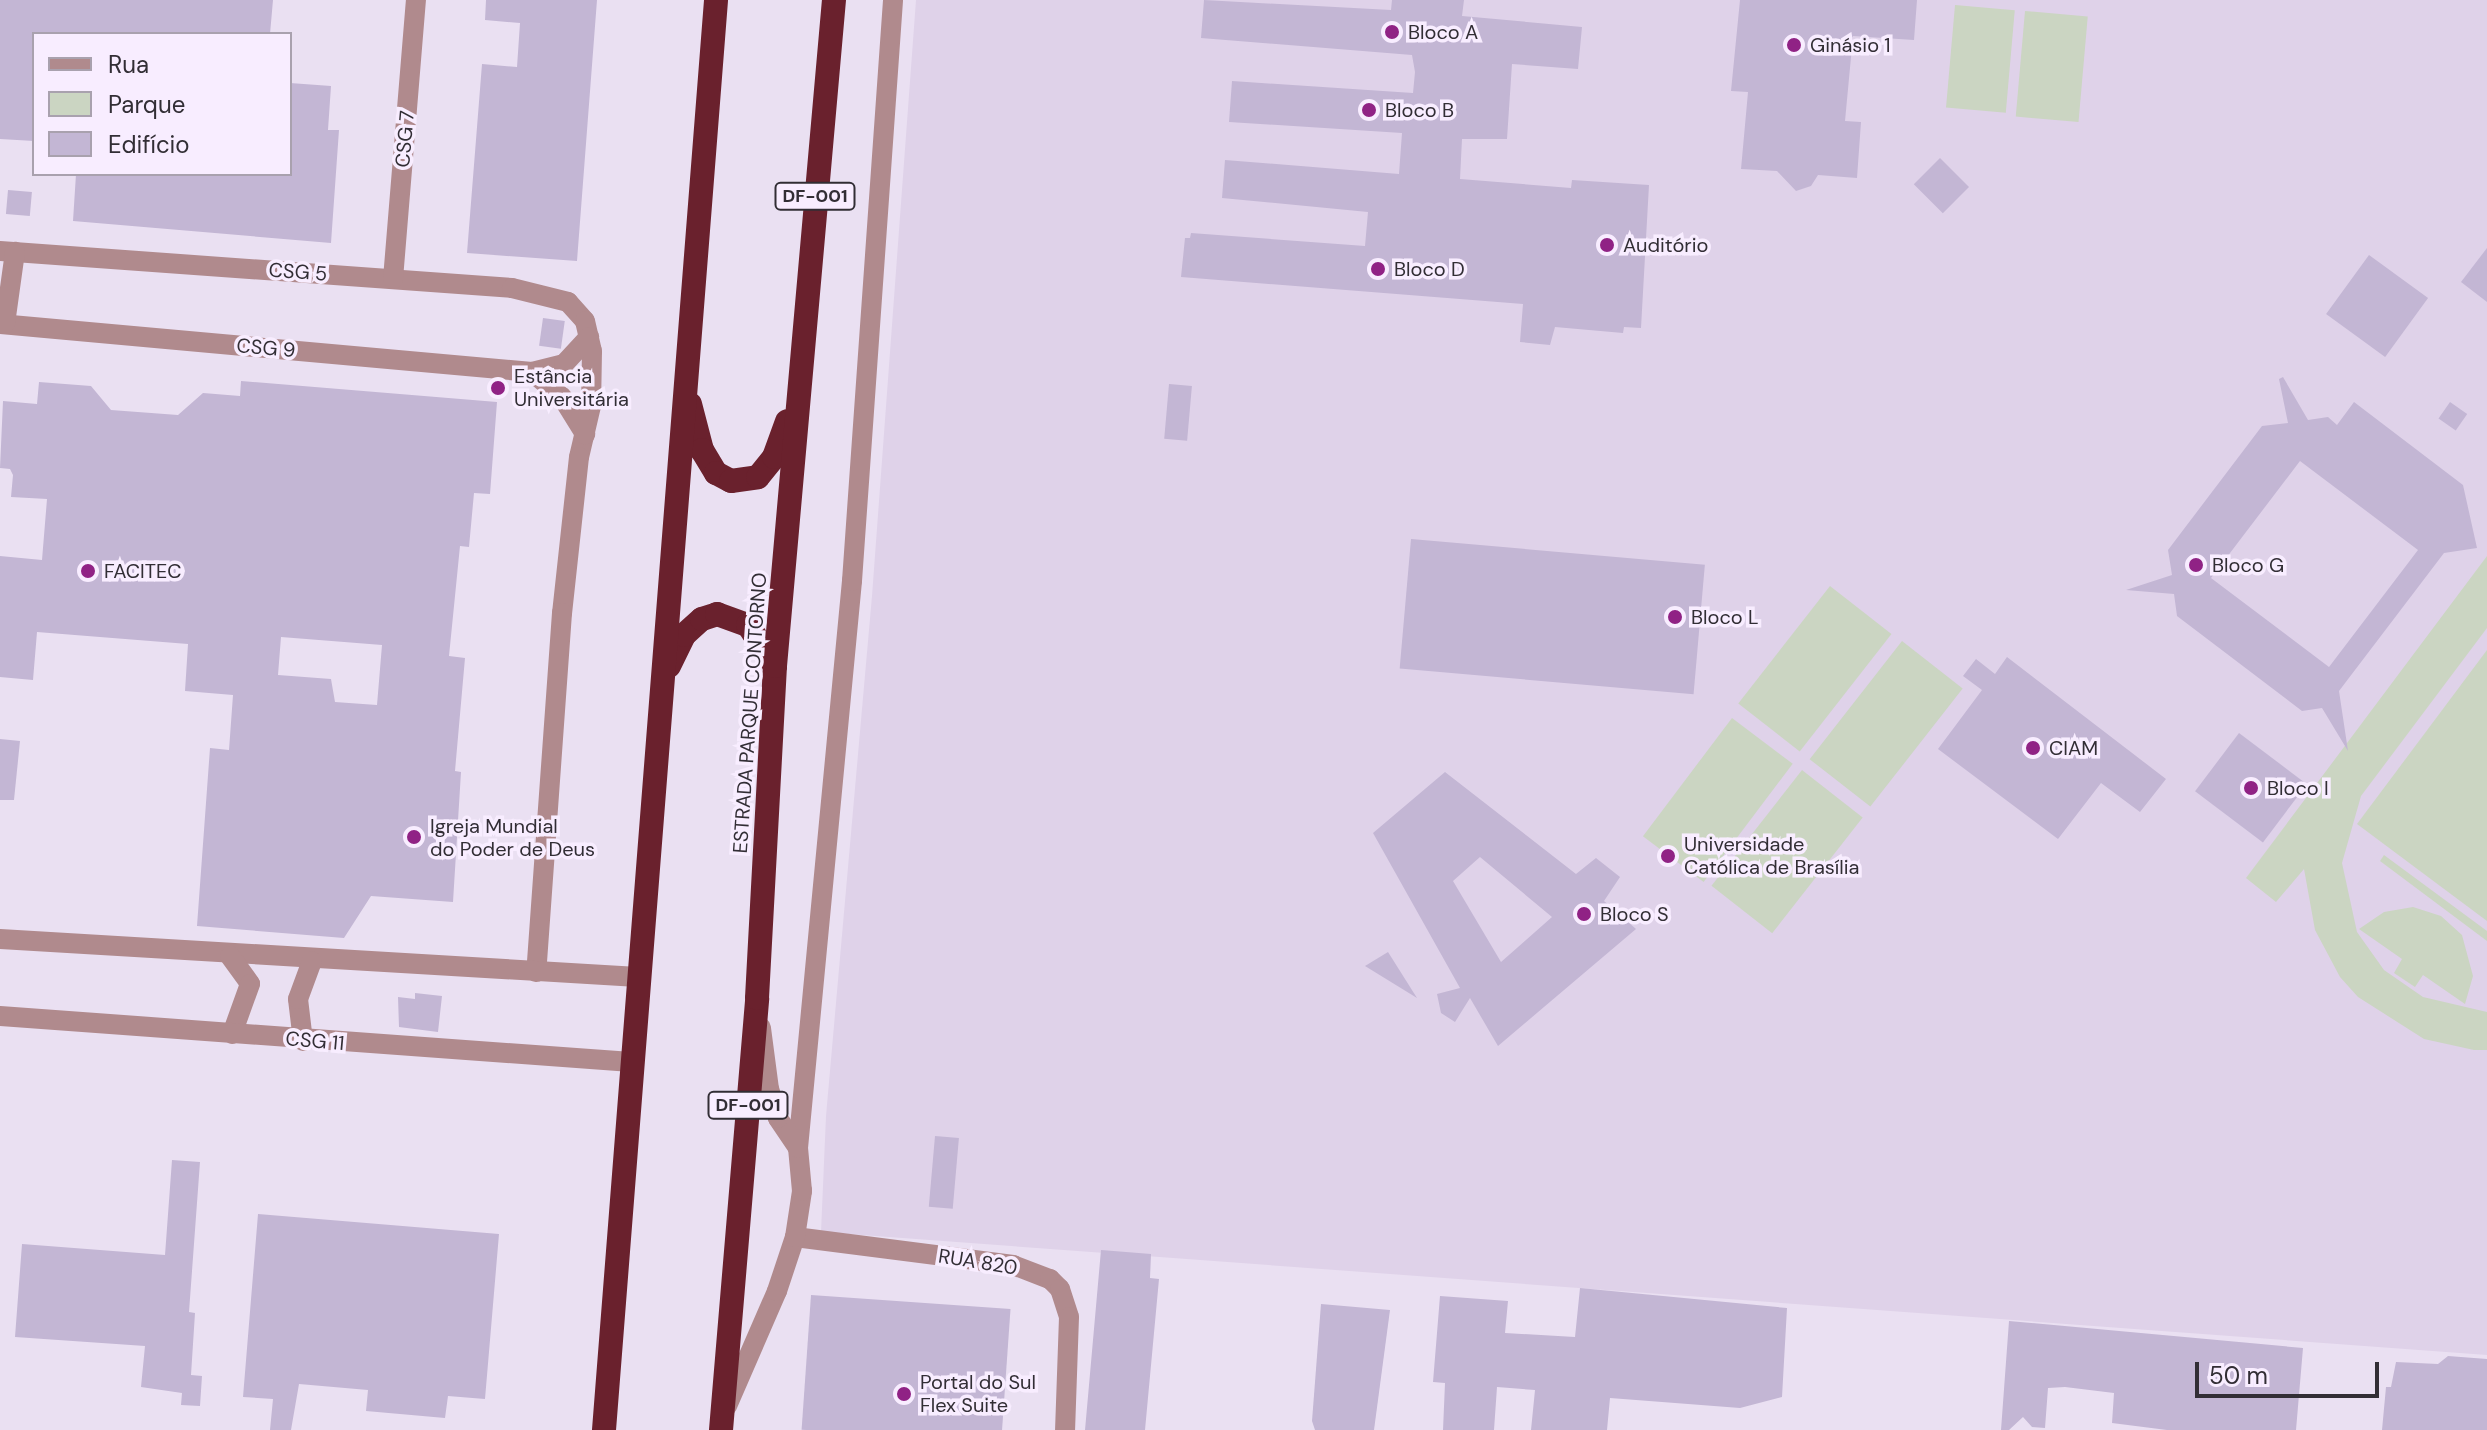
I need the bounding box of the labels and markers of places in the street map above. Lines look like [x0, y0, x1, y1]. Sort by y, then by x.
place label: Bloco A [1408, 20, 1478, 44]
marker: Bloco A [1383, 23, 1401, 41]
place label: Ginásio 1 [1810, 33, 1891, 57]
marker: Ginásio 1 [1785, 36, 1803, 54]
place label: Bloco B [1385, 98, 1454, 122]
marker: Bloco B [1360, 101, 1378, 119]
place label: Auditório [1623, 233, 1708, 257]
marker: Auditório [1598, 236, 1616, 254]
place label: Bloco D [1394, 257, 1465, 281]
marker: Bloco D [1369, 260, 1387, 278]
place label: Estância Universitária [514, 364, 629, 411]
marker: Estância Universitária [489, 379, 507, 397]
place label: Bloco G [2212, 553, 2284, 577]
marker: Bloco G [2187, 556, 2205, 574]
place label: FACITEC [104, 559, 182, 583]
marker: FACITEC [79, 562, 97, 580]
place label: Bloco L [1691, 605, 1759, 629]
marker: Bloco L [1666, 608, 1684, 626]
place label: CIAM [2049, 736, 2098, 760]
marker: CIAM [2024, 739, 2042, 757]
place label: Bloco I [2267, 776, 2329, 800]
marker: Bloco I [2242, 779, 2260, 797]
place label: Igreja Mundial do Poder de Deus [430, 814, 595, 861]
marker: Igreja Mundial do Poder de Deus [405, 828, 423, 846]
place label: Universidade Católica de Brasília [1684, 832, 1859, 879]
marker: Universidade Católica de Brasília [1659, 847, 1677, 865]
place label: Bloco S [1600, 902, 1669, 926]
marker: Bloco S [1575, 905, 1593, 923]
place label: Portal do Sul Flex Suite [920, 1370, 1036, 1417]
marker: Portal do Sul Flex Suite [895, 1385, 913, 1403]

